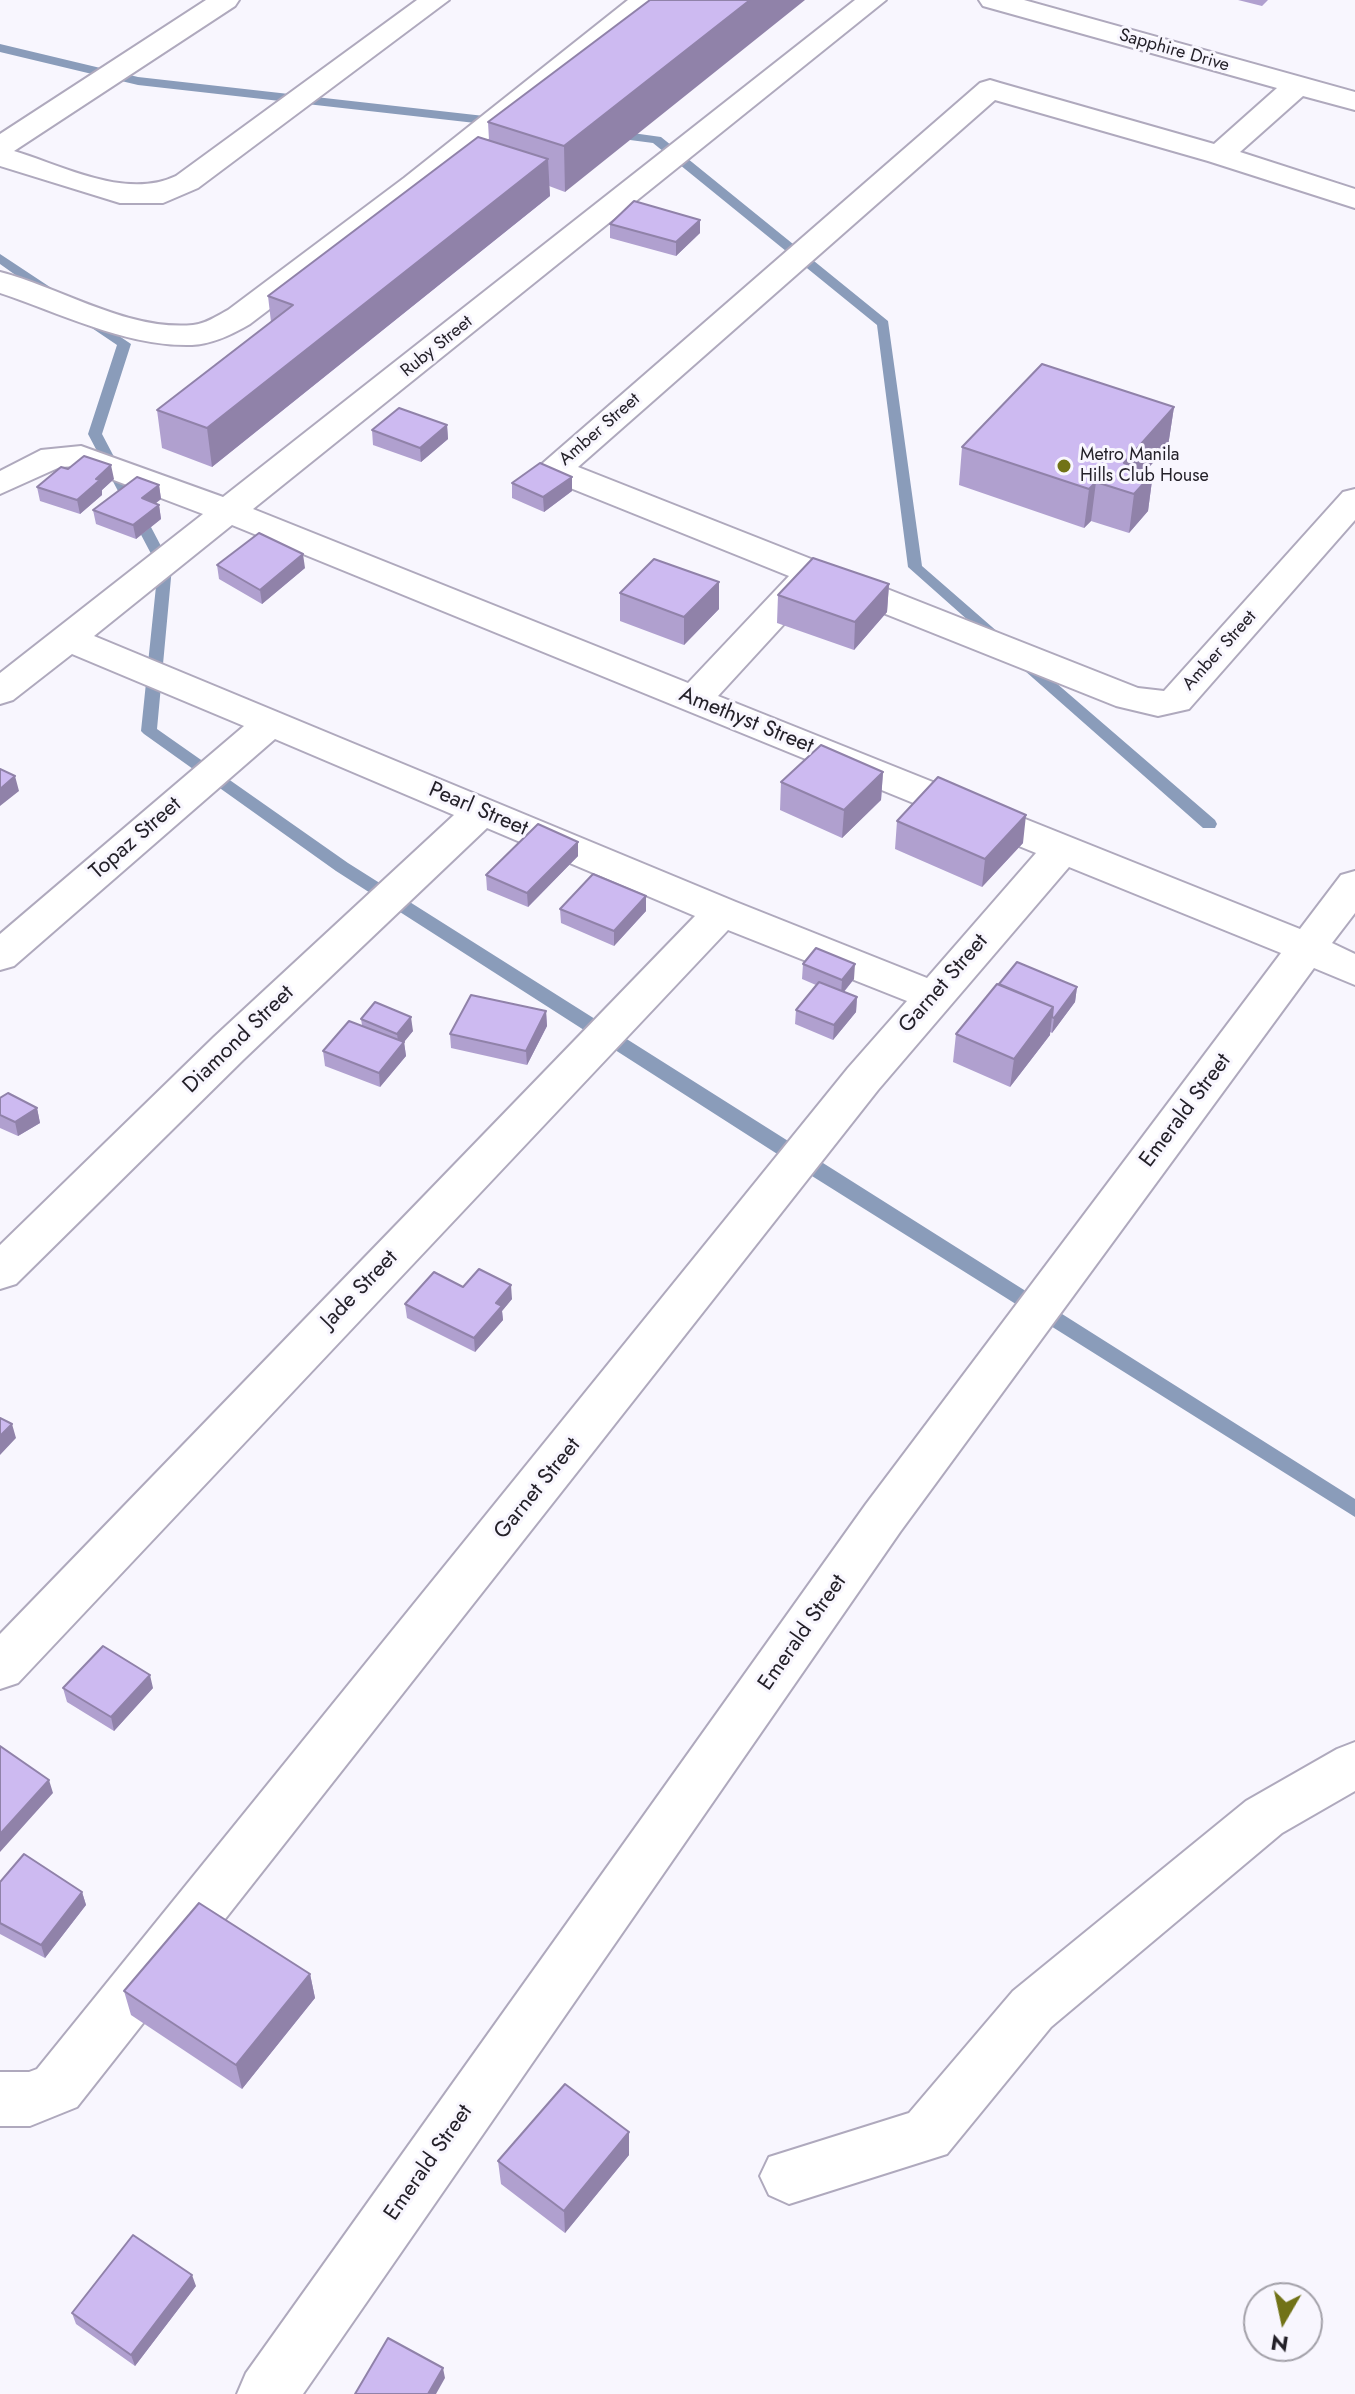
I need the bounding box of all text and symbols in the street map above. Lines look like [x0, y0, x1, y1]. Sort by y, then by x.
street label: Sapphire Drive [1116, 25, 1232, 77]
street label: Ruby Street [397, 312, 477, 382]
street label: Amber Street [555, 389, 645, 471]
place label: Metro Manila Hills Club House [1080, 445, 1209, 488]
marker: Metro Manila Hills Club House [1055, 457, 1073, 475]
street label: Amber Street [1179, 607, 1261, 695]
street label: Amethyst Street [675, 682, 817, 760]
street label: Pearl Street [425, 777, 531, 843]
street label: Topaz Street [85, 792, 187, 886]
street label: Garnet Street [894, 929, 994, 1039]
street label: Diamond Street [178, 981, 300, 1099]
street label: Emerald Street [1135, 1049, 1237, 1173]
street label: Jade Street [316, 1245, 404, 1335]
street label: Garnet Street [489, 1433, 587, 1545]
street label: Emerald Street [753, 1570, 853, 1696]
street label: Emerald Street [379, 2100, 479, 2226]
north arrow [1243, 2282, 1323, 2362]
text: N [1268, 2327, 1291, 2361]

